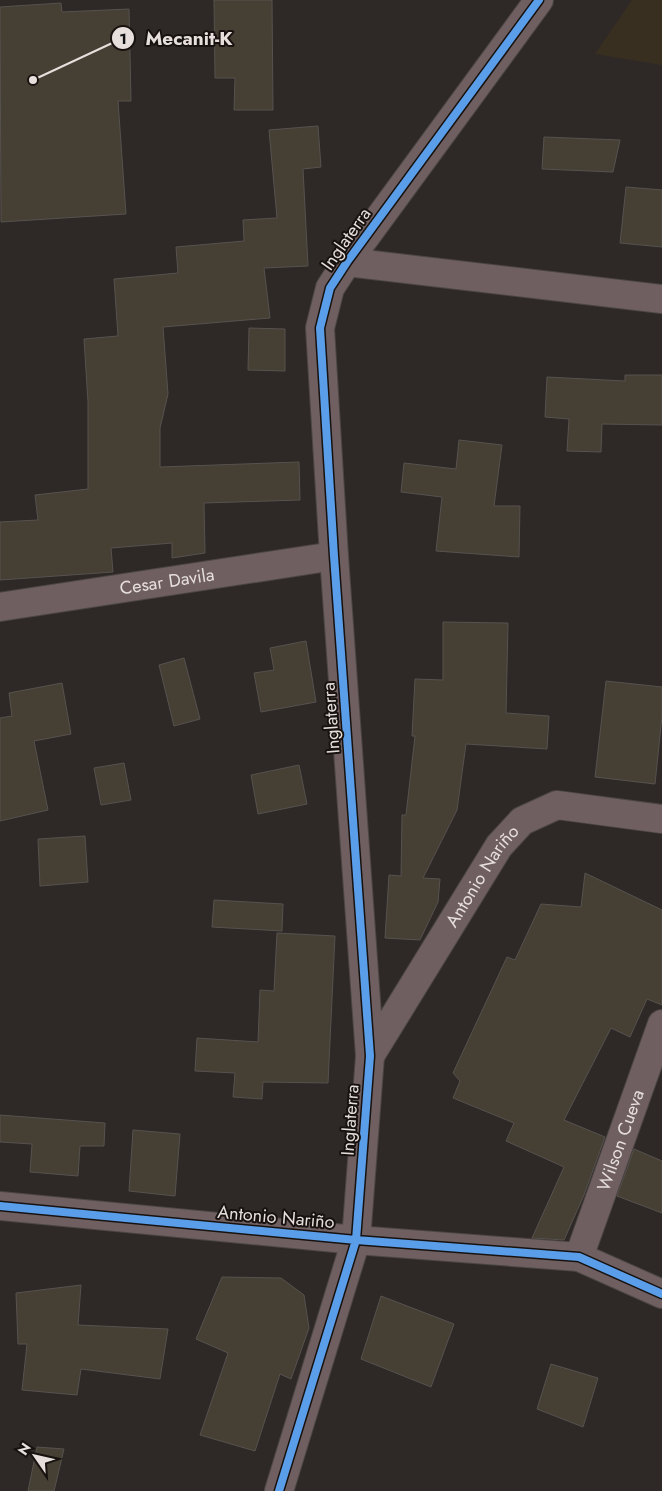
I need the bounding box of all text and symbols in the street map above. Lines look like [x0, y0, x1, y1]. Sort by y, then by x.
callout: Mecanit-K [111, 21, 243, 55]
text: Mecanit-K [145, 25, 233, 52]
text: 1 [119, 28, 127, 50]
street label: Inglaterra [315, 202, 377, 276]
street label: Cesar Davila [118, 561, 216, 602]
street label: Inglaterra [316, 681, 346, 755]
street label: Antonio Nariño [439, 819, 525, 932]
street label: Inglaterra [335, 1083, 365, 1157]
street label: Wilson Cueva [591, 1086, 651, 1194]
street label: Antonio Nariño [216, 1199, 336, 1235]
north arrow [10, 1431, 60, 1481]
text: N [13, 1439, 36, 1459]

